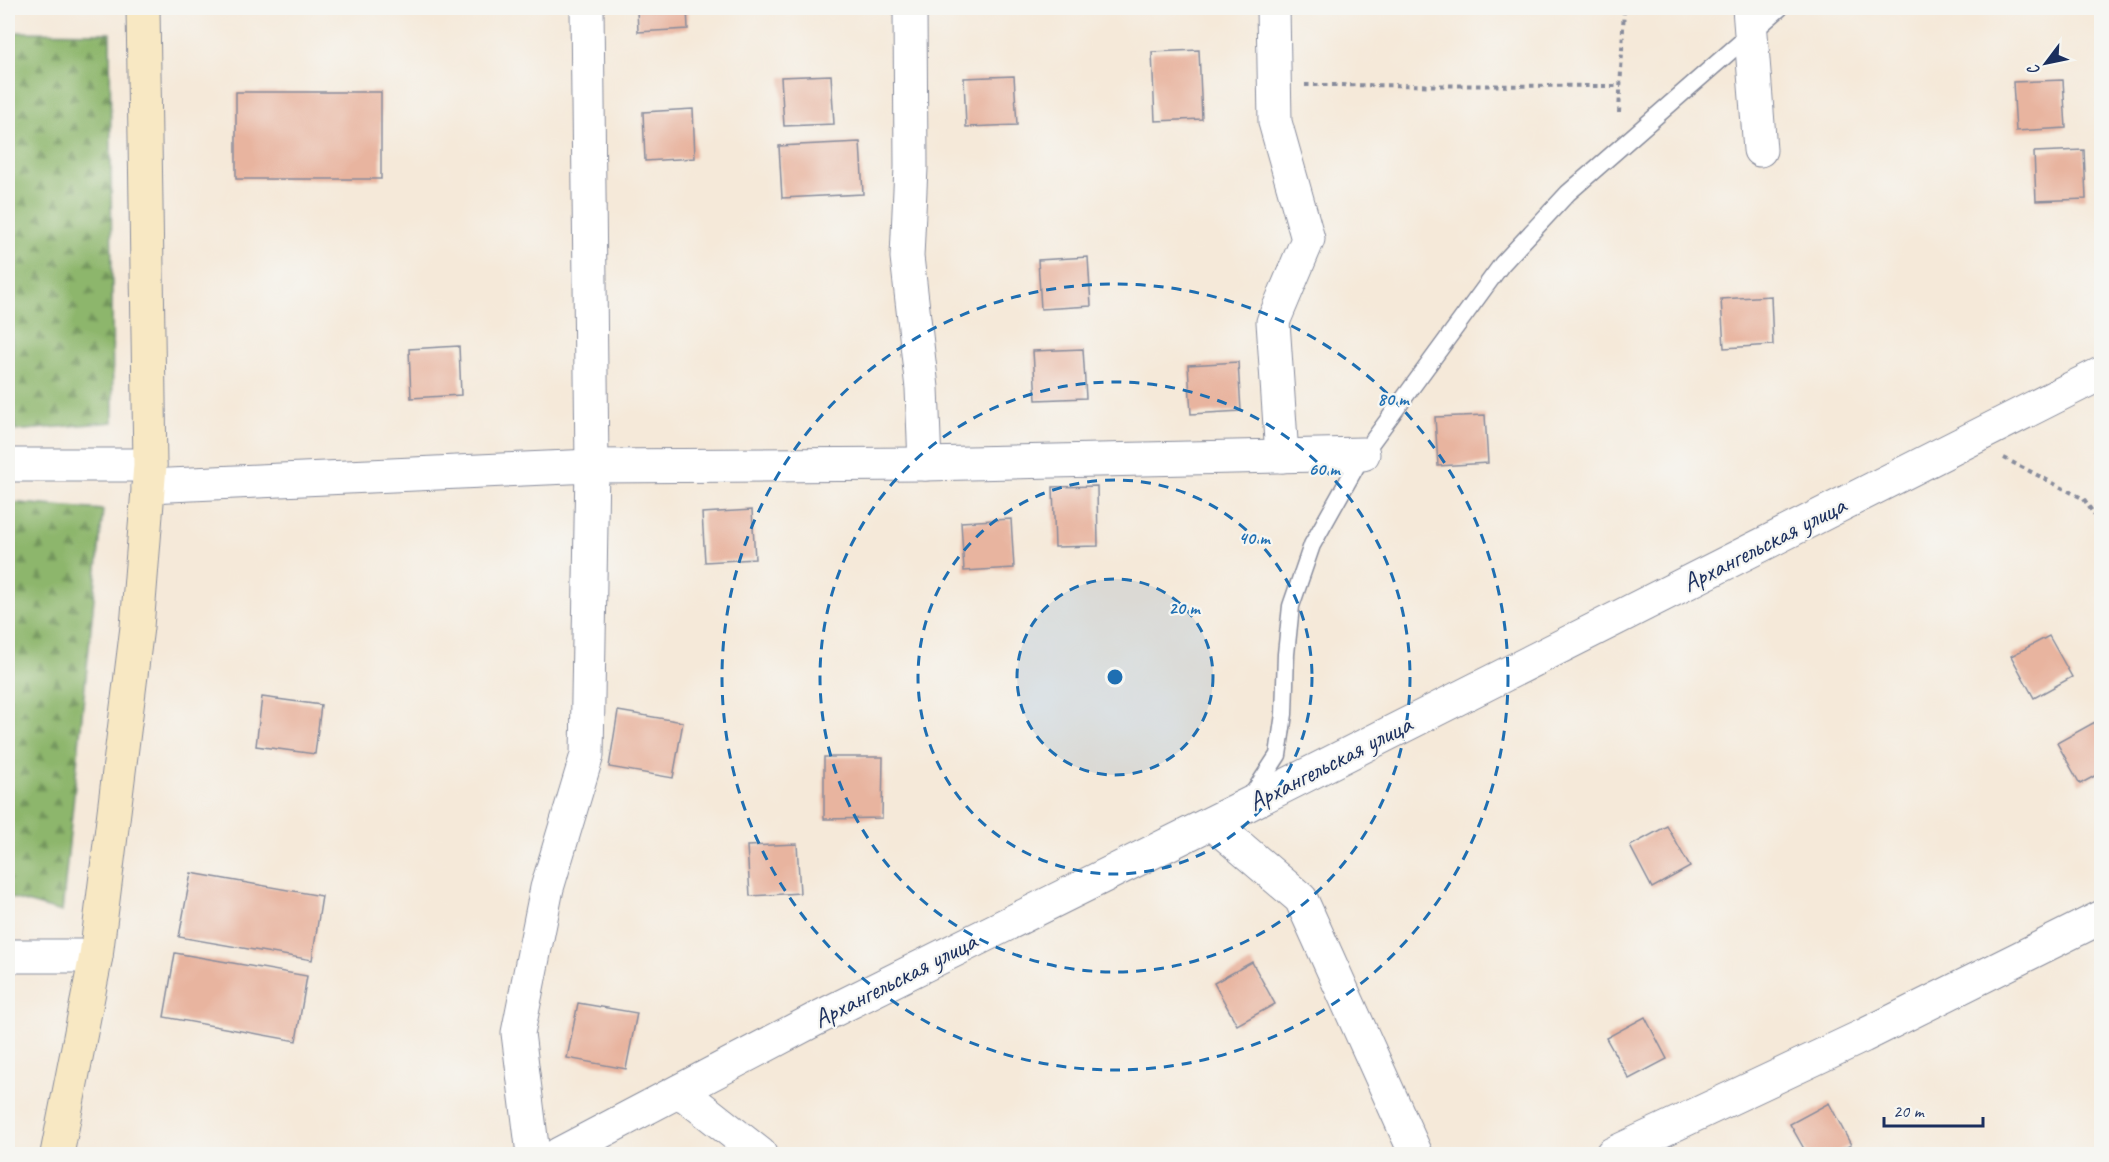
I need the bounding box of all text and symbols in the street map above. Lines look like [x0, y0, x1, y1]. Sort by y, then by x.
north arrow [2016, 33, 2076, 93]
text: С [2022, 60, 2045, 79]
text: 80 m [1378, 388, 1410, 410]
text: 60 m [1308, 458, 1341, 480]
street label: Архангельская улица [1677, 488, 1853, 599]
text: 40 m [1239, 527, 1271, 549]
text: 20 m [1169, 597, 1201, 619]
centre of rings [1105, 667, 1125, 687]
street label: Архангельская улица [1243, 707, 1419, 818]
street label: Архангельская улица [808, 924, 984, 1035]
scale bar [1884, 1090, 1983, 1128]
text: 20 m [1893, 1100, 1926, 1122]

